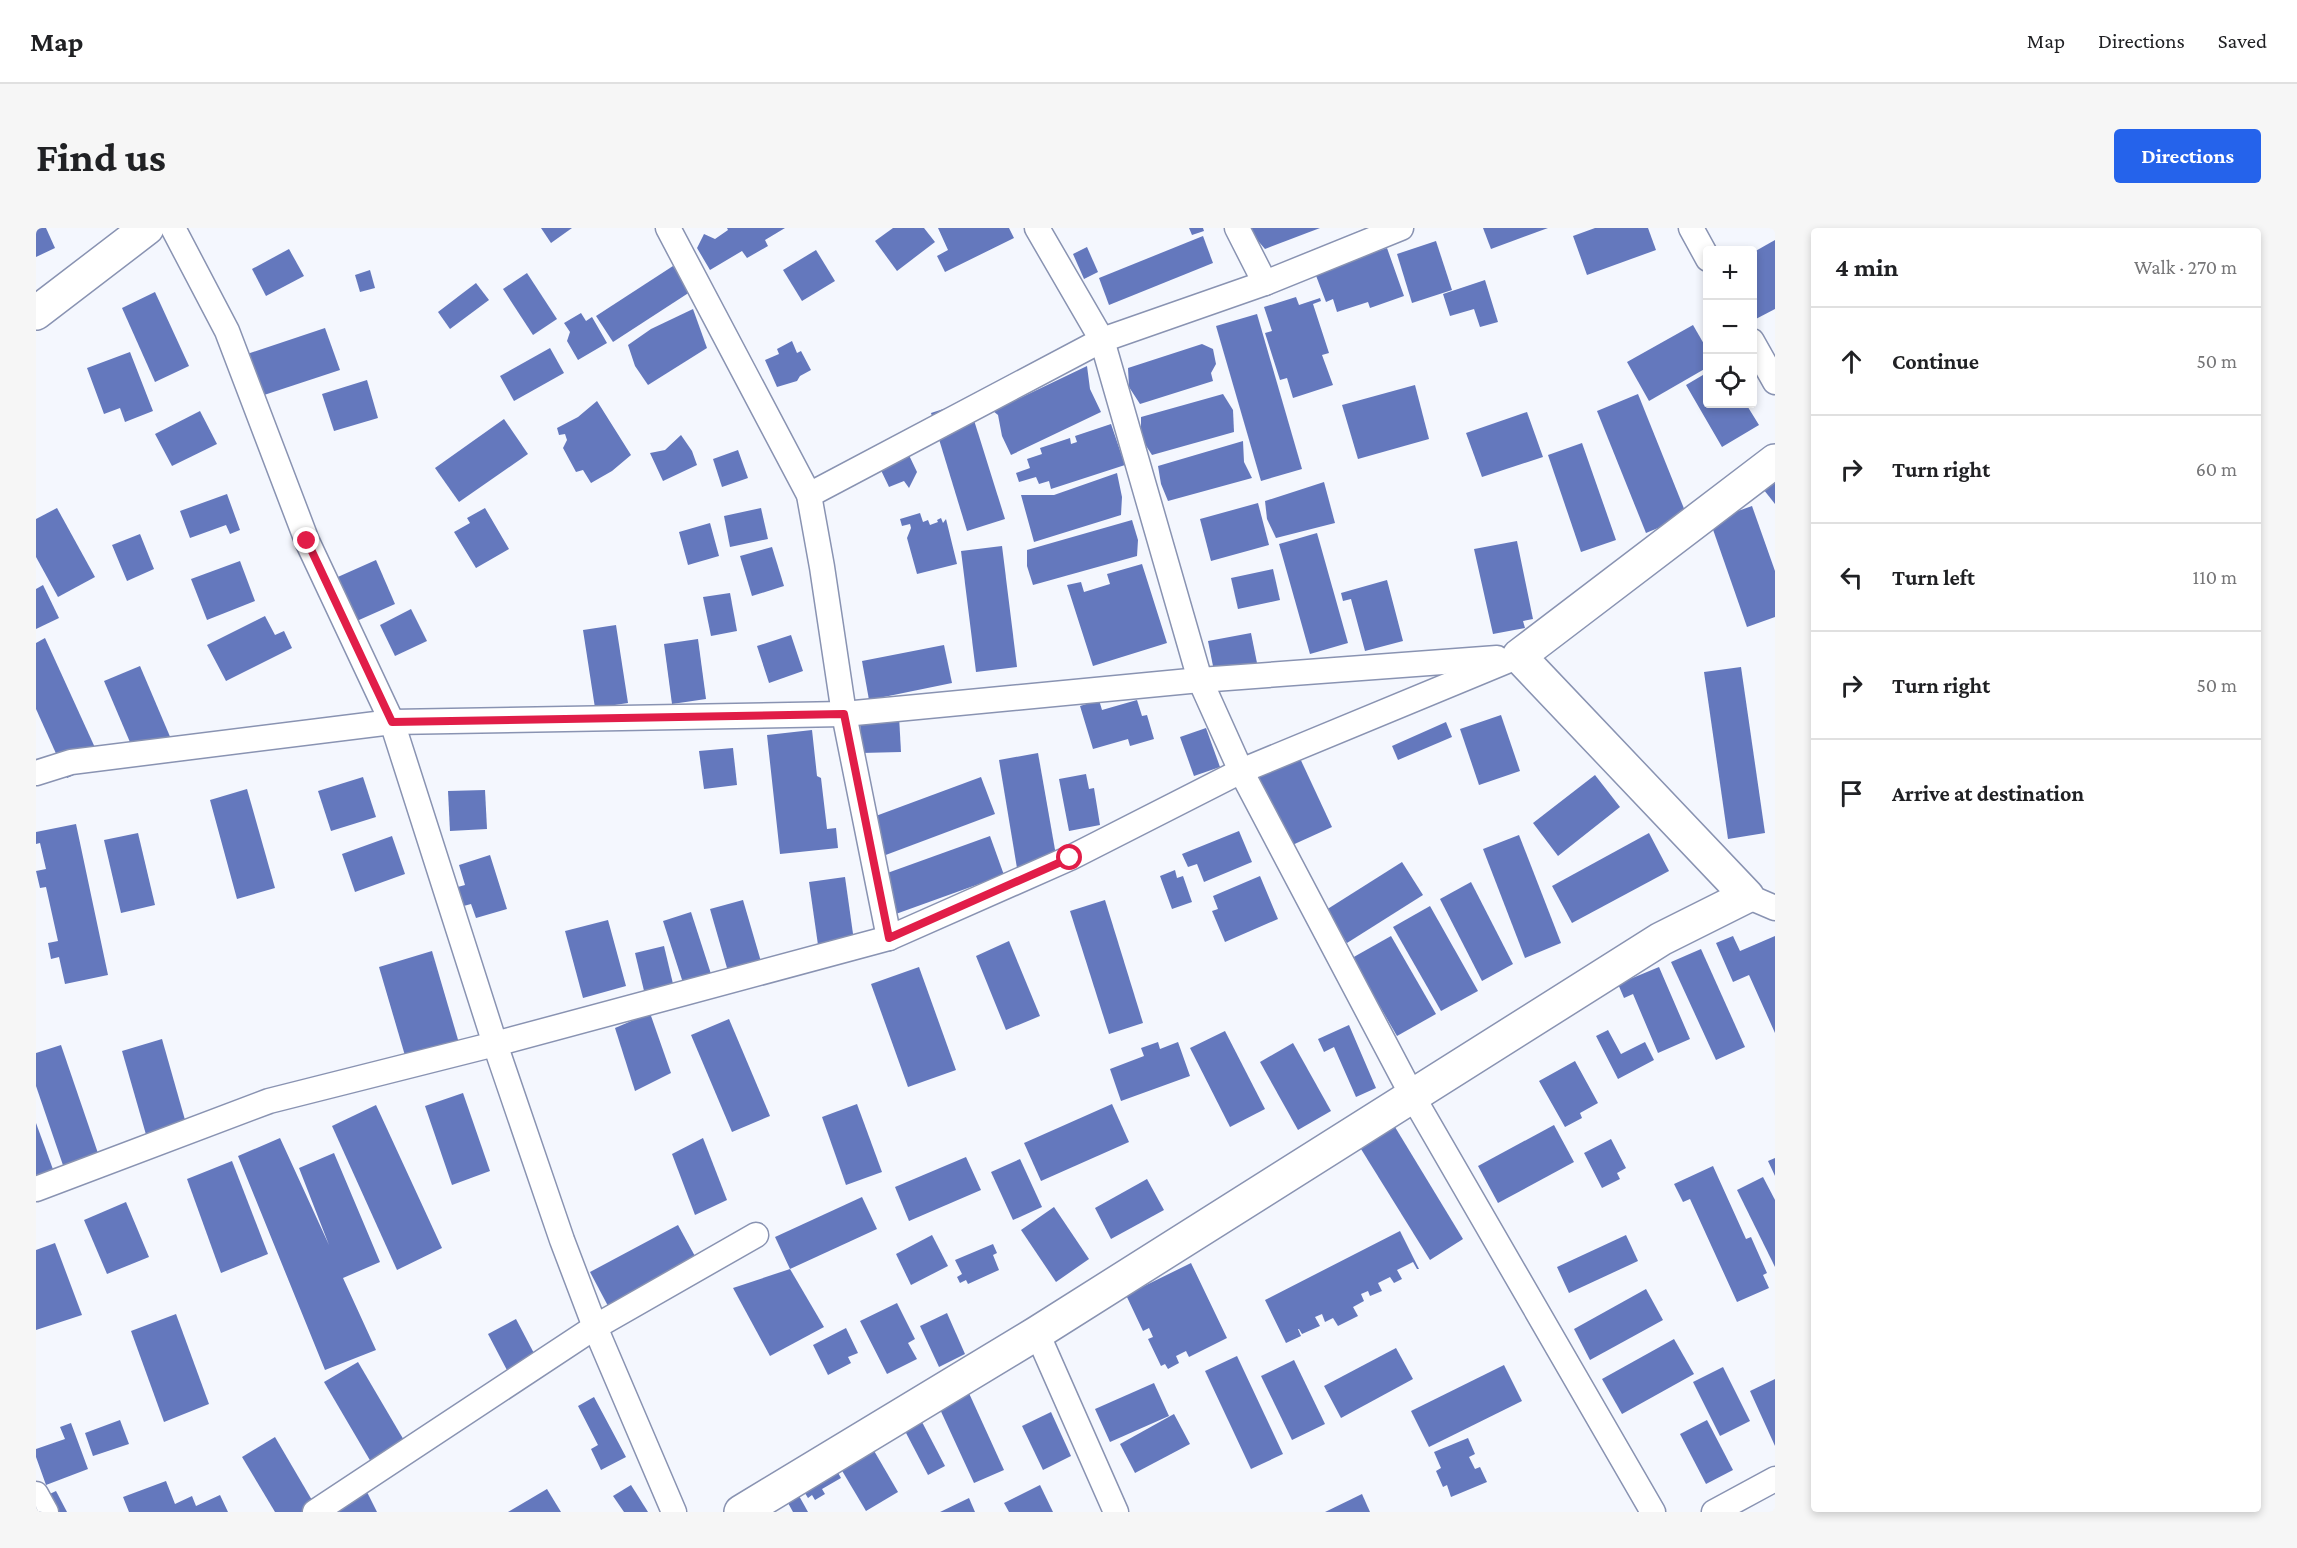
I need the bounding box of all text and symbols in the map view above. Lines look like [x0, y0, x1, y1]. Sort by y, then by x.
text: Map [30, 26, 83, 57]
text: Map [2027, 29, 2065, 53]
text: Directions [2098, 29, 2185, 53]
text: Saved [2218, 29, 2267, 53]
button: Directions [2114, 129, 2261, 183]
text: Find us [36, 133, 166, 180]
map controls [1703, 246, 1757, 408]
button: + [1703, 246, 1757, 300]
text: 4 min [1835, 253, 1899, 282]
text: Walk · 270 m [2134, 256, 2237, 278]
button: − [1703, 300, 1757, 354]
icon: ahead [1835, 345, 1868, 378]
text: Continue [1892, 349, 1979, 374]
text: 50 m [2196, 350, 2237, 372]
button: locate [1703, 354, 1757, 408]
icon: right [1835, 453, 1868, 486]
text: Turn right [1892, 457, 1990, 482]
text: 60 m [2196, 458, 2237, 480]
route end [293, 527, 319, 553]
icon: left [1835, 561, 1868, 594]
text: Turn left [1892, 565, 1975, 590]
text: 110 m [2193, 566, 2237, 588]
icon: right [1835, 669, 1868, 702]
text: Turn right [1892, 673, 1990, 698]
text: 50 m [2196, 674, 2237, 696]
icon: arrive [1835, 777, 1868, 810]
text: Arrive at destination [1892, 781, 2084, 806]
route start [1056, 844, 1082, 870]

